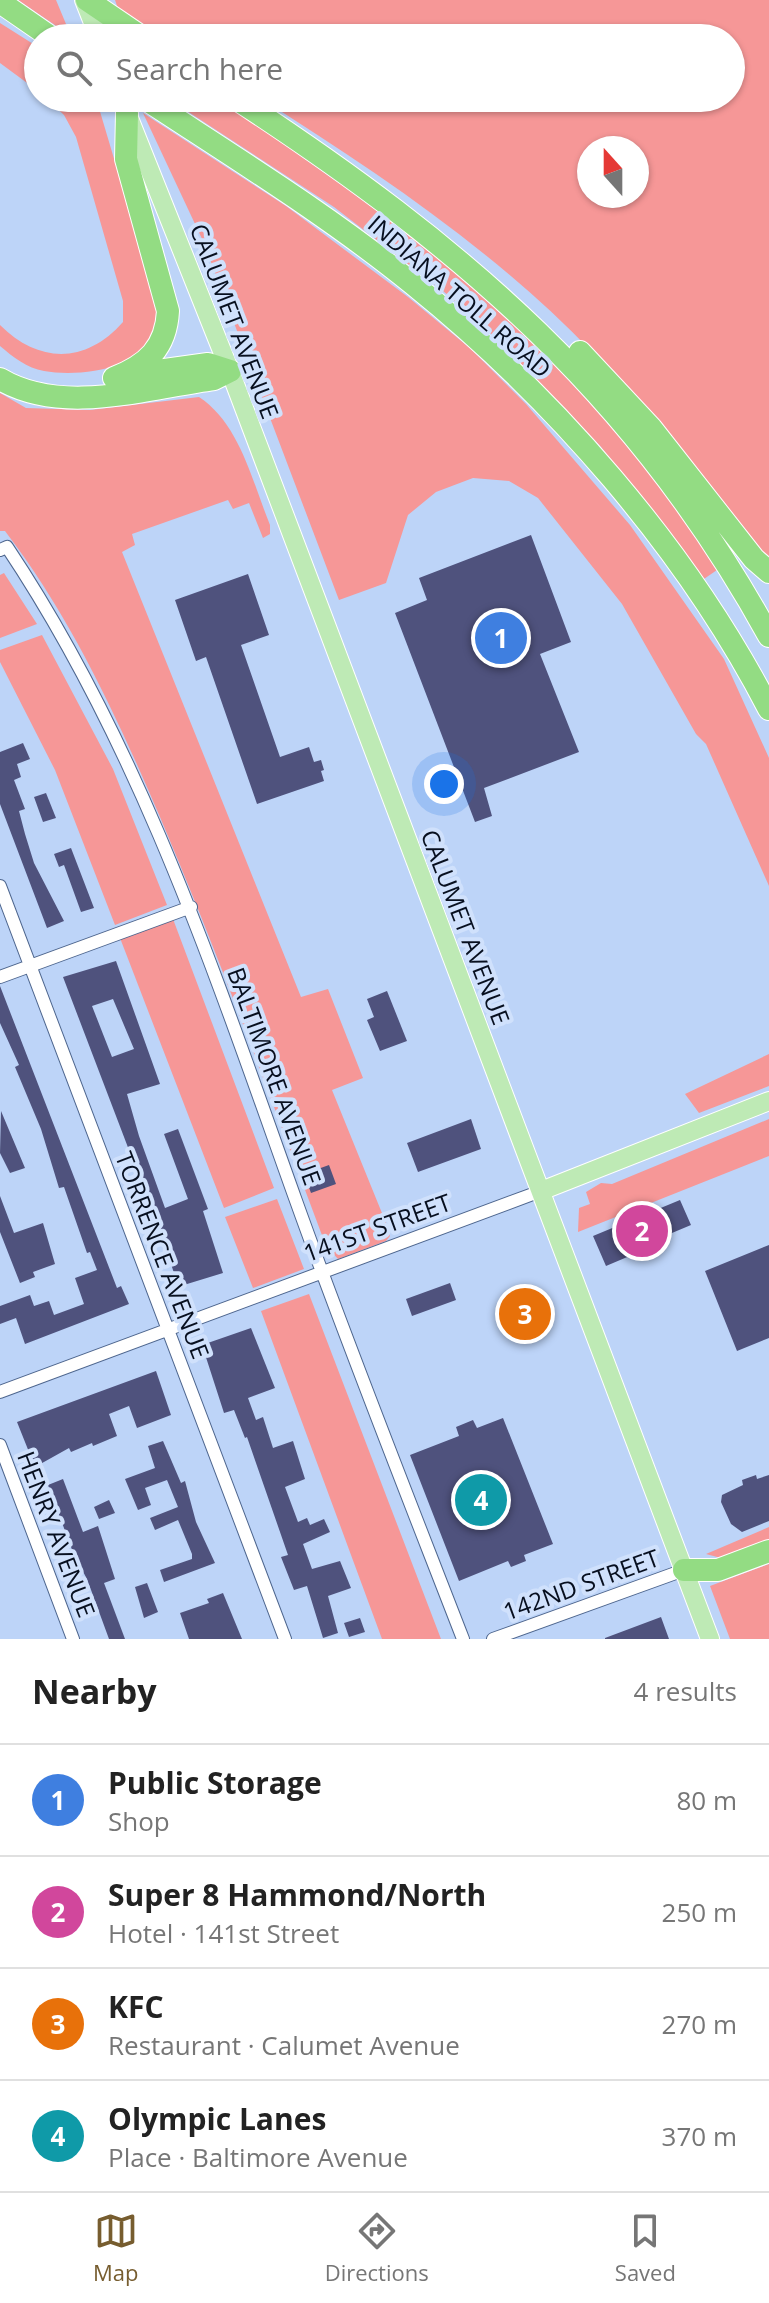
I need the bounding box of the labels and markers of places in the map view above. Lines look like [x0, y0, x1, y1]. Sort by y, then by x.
pin: 1 [475, 608, 527, 668]
pin: 2 [616, 1201, 668, 1261]
pin: 3 [499, 1284, 551, 1344]
pin: 4 [455, 1470, 507, 1530]

